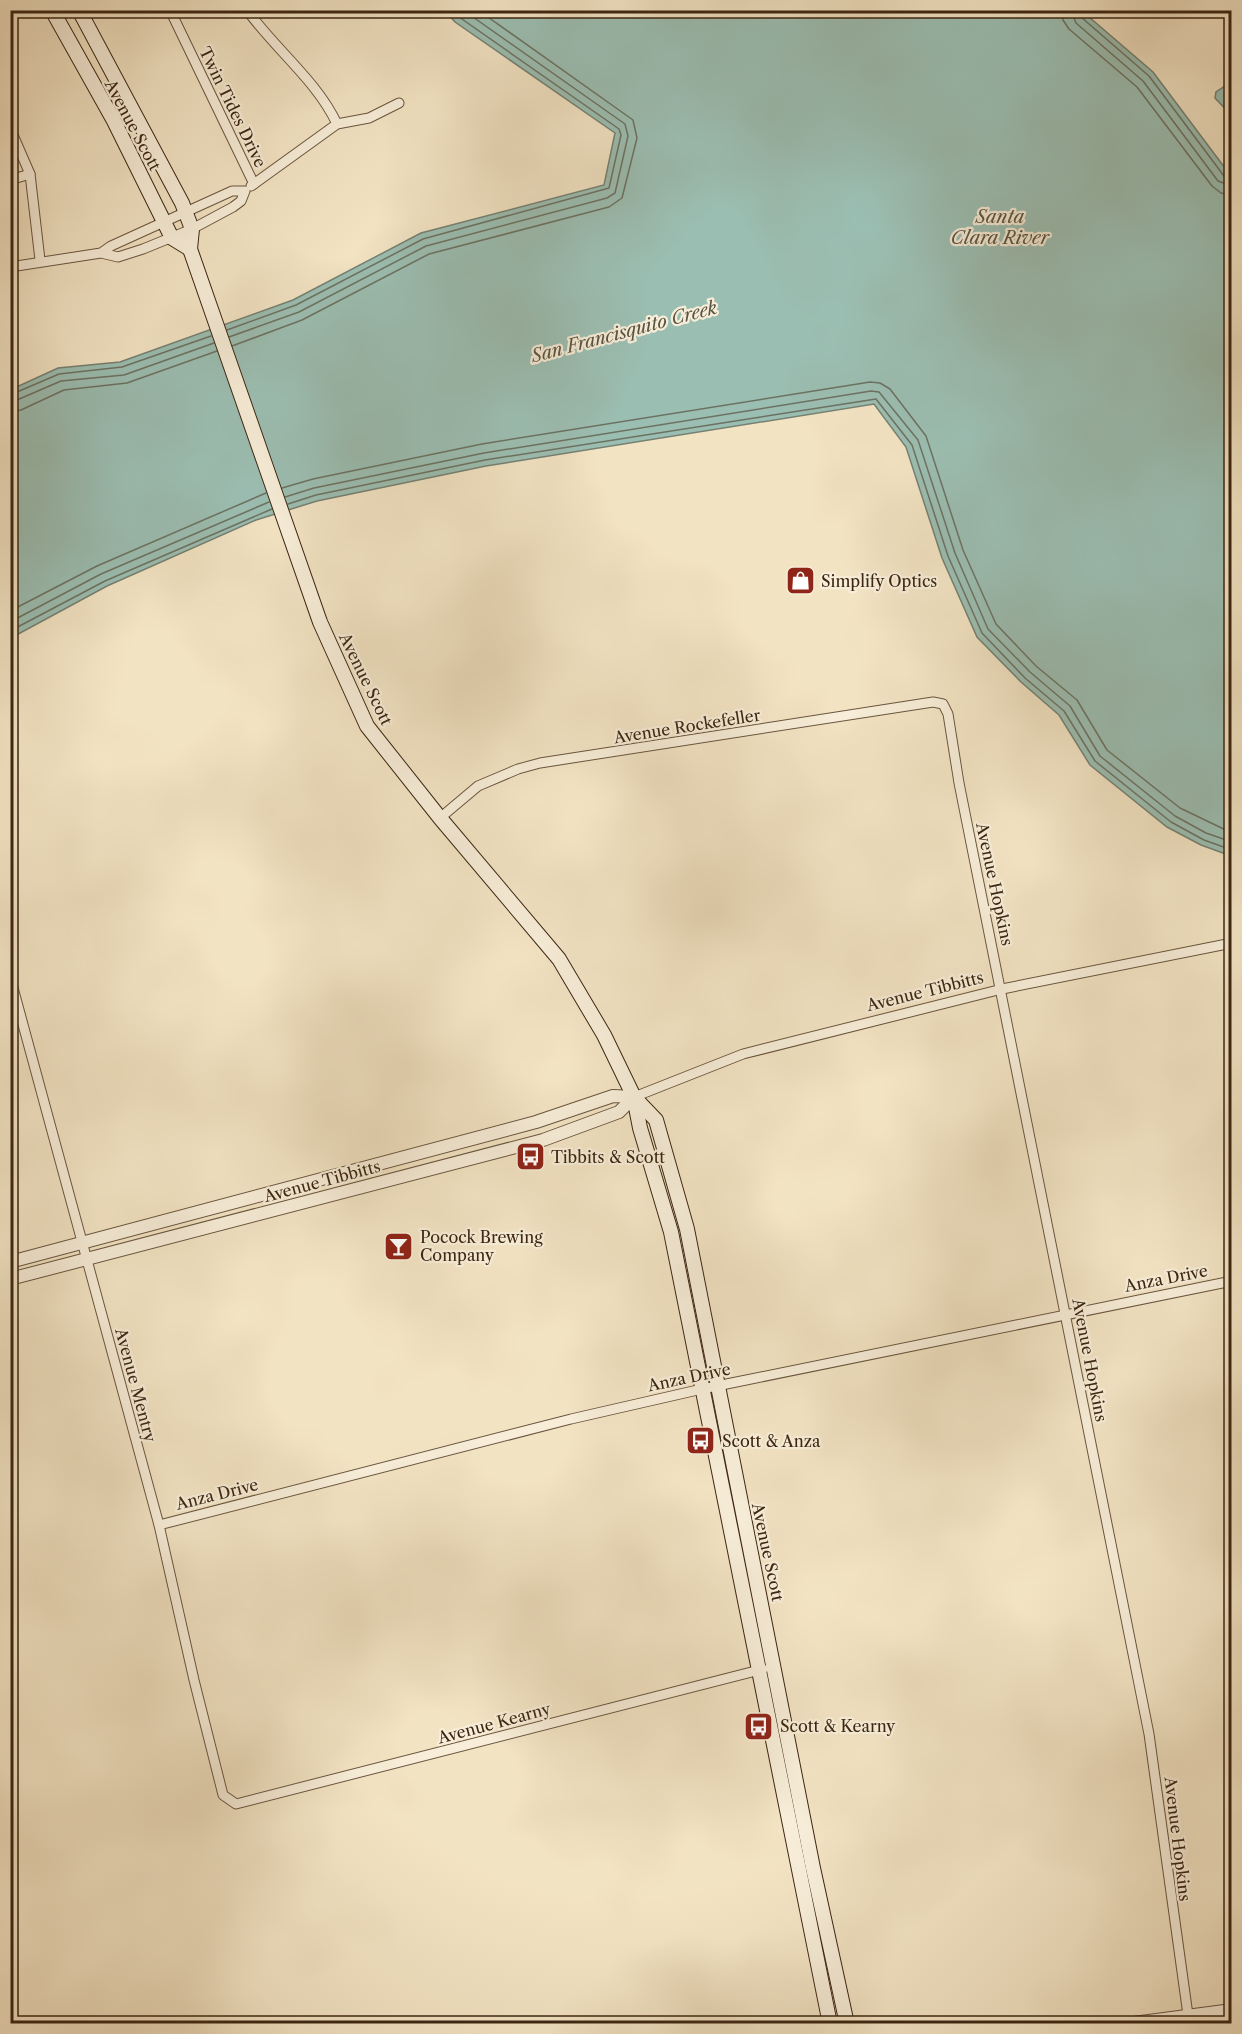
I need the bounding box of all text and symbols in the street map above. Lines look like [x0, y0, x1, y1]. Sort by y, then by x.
street label: Twin Tides Drive [195, 44, 271, 170]
street label: Avenue Scott [100, 75, 166, 174]
water label: Santa Clara River [951, 206, 1051, 249]
water label: San Francisquito Creek [528, 296, 720, 368]
shop icon: Simplify Optics [784, 565, 816, 597]
place label: Simplify Optics [821, 571, 937, 591]
street label: Avenue Scott [335, 629, 397, 729]
street label: Avenue Rockefeller [611, 704, 762, 748]
street label: Avenue Hopkins [972, 820, 1018, 947]
street label: Avenue Tibbitts [863, 967, 986, 1015]
bus stop icon: Tibbits & Scott [514, 1141, 546, 1173]
place label: Tibbits & Scott [551, 1147, 665, 1167]
street label: Avenue Tibbitts [261, 1156, 382, 1206]
place label: Pocock Brewing Company [420, 1227, 543, 1265]
bar icon: Pocock Brewing Company [383, 1230, 415, 1262]
street label: Anza Drive [1122, 1260, 1209, 1296]
street label: Avenue Hopkins [1068, 1296, 1112, 1423]
street label: Avenue Mentry [111, 1325, 161, 1445]
street label: Anza Drive [645, 1358, 732, 1396]
bus stop icon: Scott & Anza [685, 1425, 717, 1457]
place label: Scott & Anza [722, 1431, 821, 1451]
street label: Anza Drive [173, 1474, 260, 1514]
street label: Avenue Scott [748, 1500, 788, 1603]
street label: Avenue Kearny [435, 1698, 554, 1748]
bus stop icon: Scott & Kearny [743, 1710, 775, 1742]
place label: Scott & Kearny [780, 1716, 896, 1736]
street label: Avenue Hopkins [1160, 1775, 1196, 1902]

